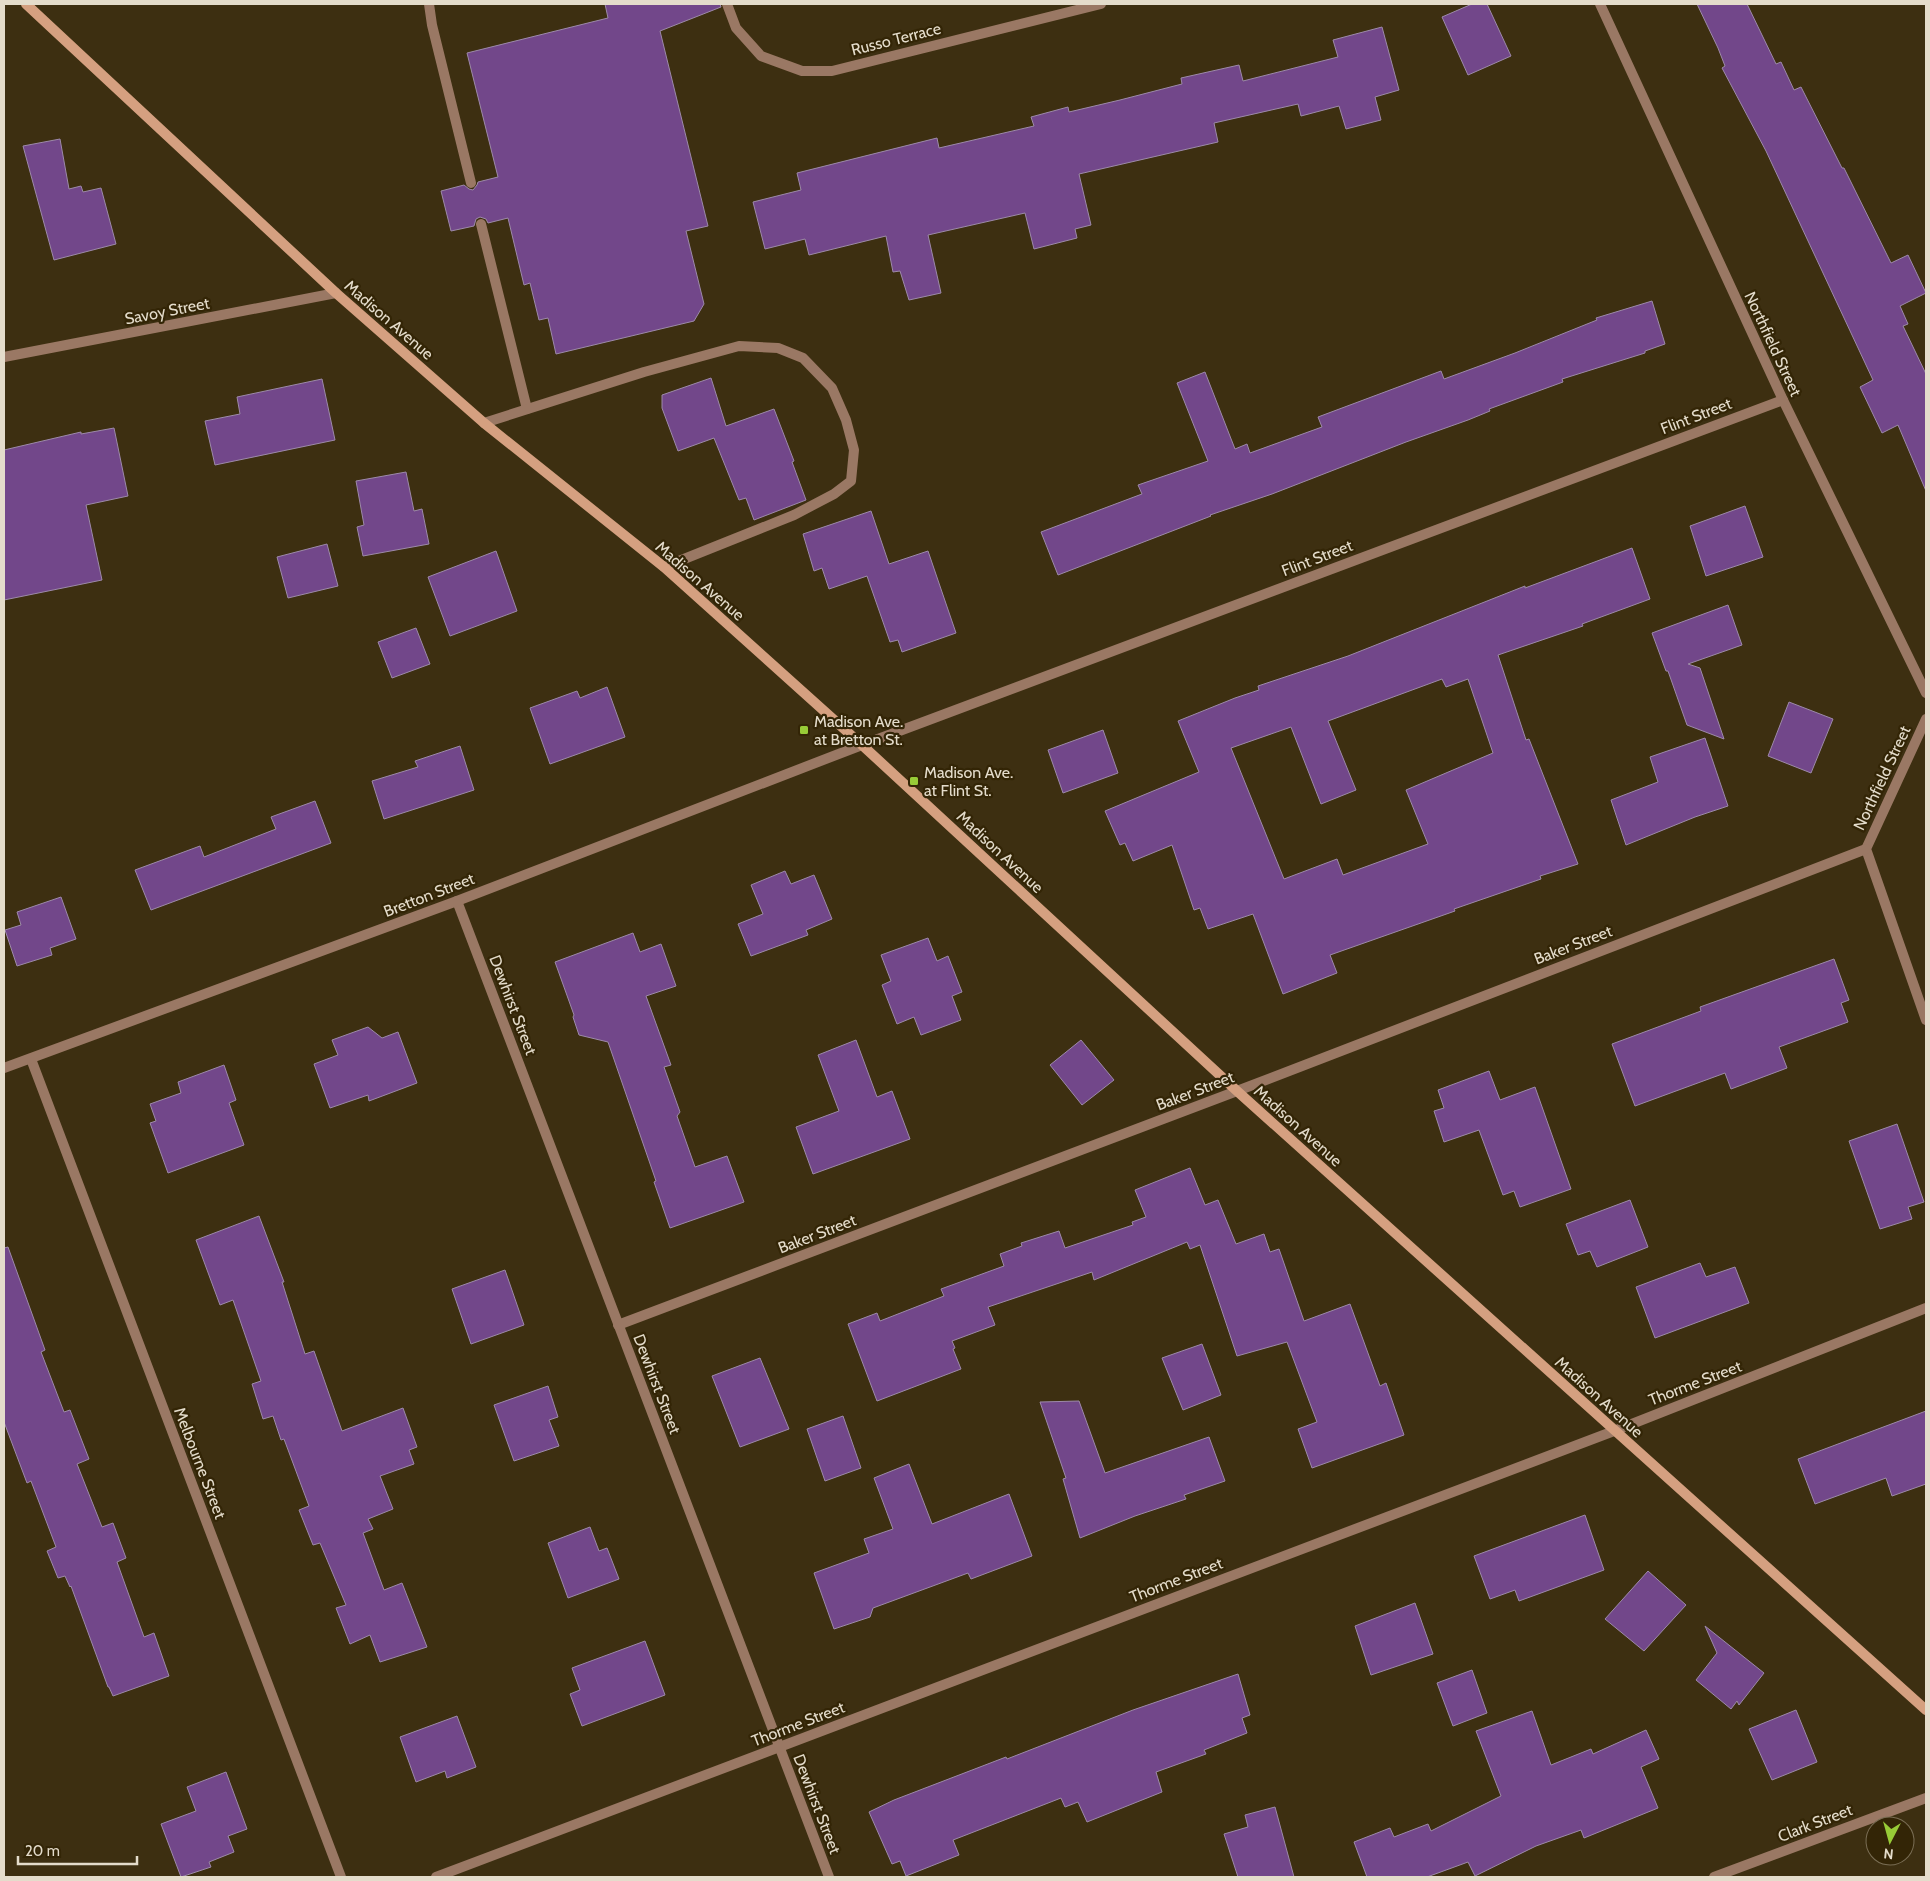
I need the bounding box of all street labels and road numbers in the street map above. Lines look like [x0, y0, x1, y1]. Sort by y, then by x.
street label: Russo Terrace [849, 19, 943, 59]
street label: Madison Avenue [341, 276, 437, 364]
street label: Northfield Street [1740, 289, 1806, 400]
street label: Savoy Street [123, 293, 212, 329]
street label: Flint Street [1658, 394, 1735, 438]
street label: Flint Street [1279, 536, 1356, 580]
street label: Madison Avenue [652, 537, 748, 625]
street label: Northfield Street [1849, 722, 1915, 833]
street label: Madison Avenue [953, 807, 1047, 897]
street label: Bretton Street [381, 869, 478, 921]
street label: Baker Street [1531, 921, 1615, 969]
street label: Dewhirst Street [485, 952, 541, 1058]
street label: Baker Street [1153, 1067, 1237, 1115]
street label: Madison Avenue [1250, 1082, 1346, 1170]
street label: Baker Street [775, 1210, 859, 1258]
street label: Dewhirst Street [629, 1331, 685, 1437]
street label: Madison Avenue [1551, 1353, 1647, 1441]
street label: Thorme Street [1646, 1356, 1745, 1409]
street label: Melbourne Street [170, 1405, 230, 1522]
street label: Thorme Street [1127, 1553, 1226, 1606]
street label: Thorme Street [749, 1697, 848, 1750]
street label: Dewhirst Street [789, 1751, 845, 1857]
street label: Clark Street [1775, 1800, 1855, 1846]

